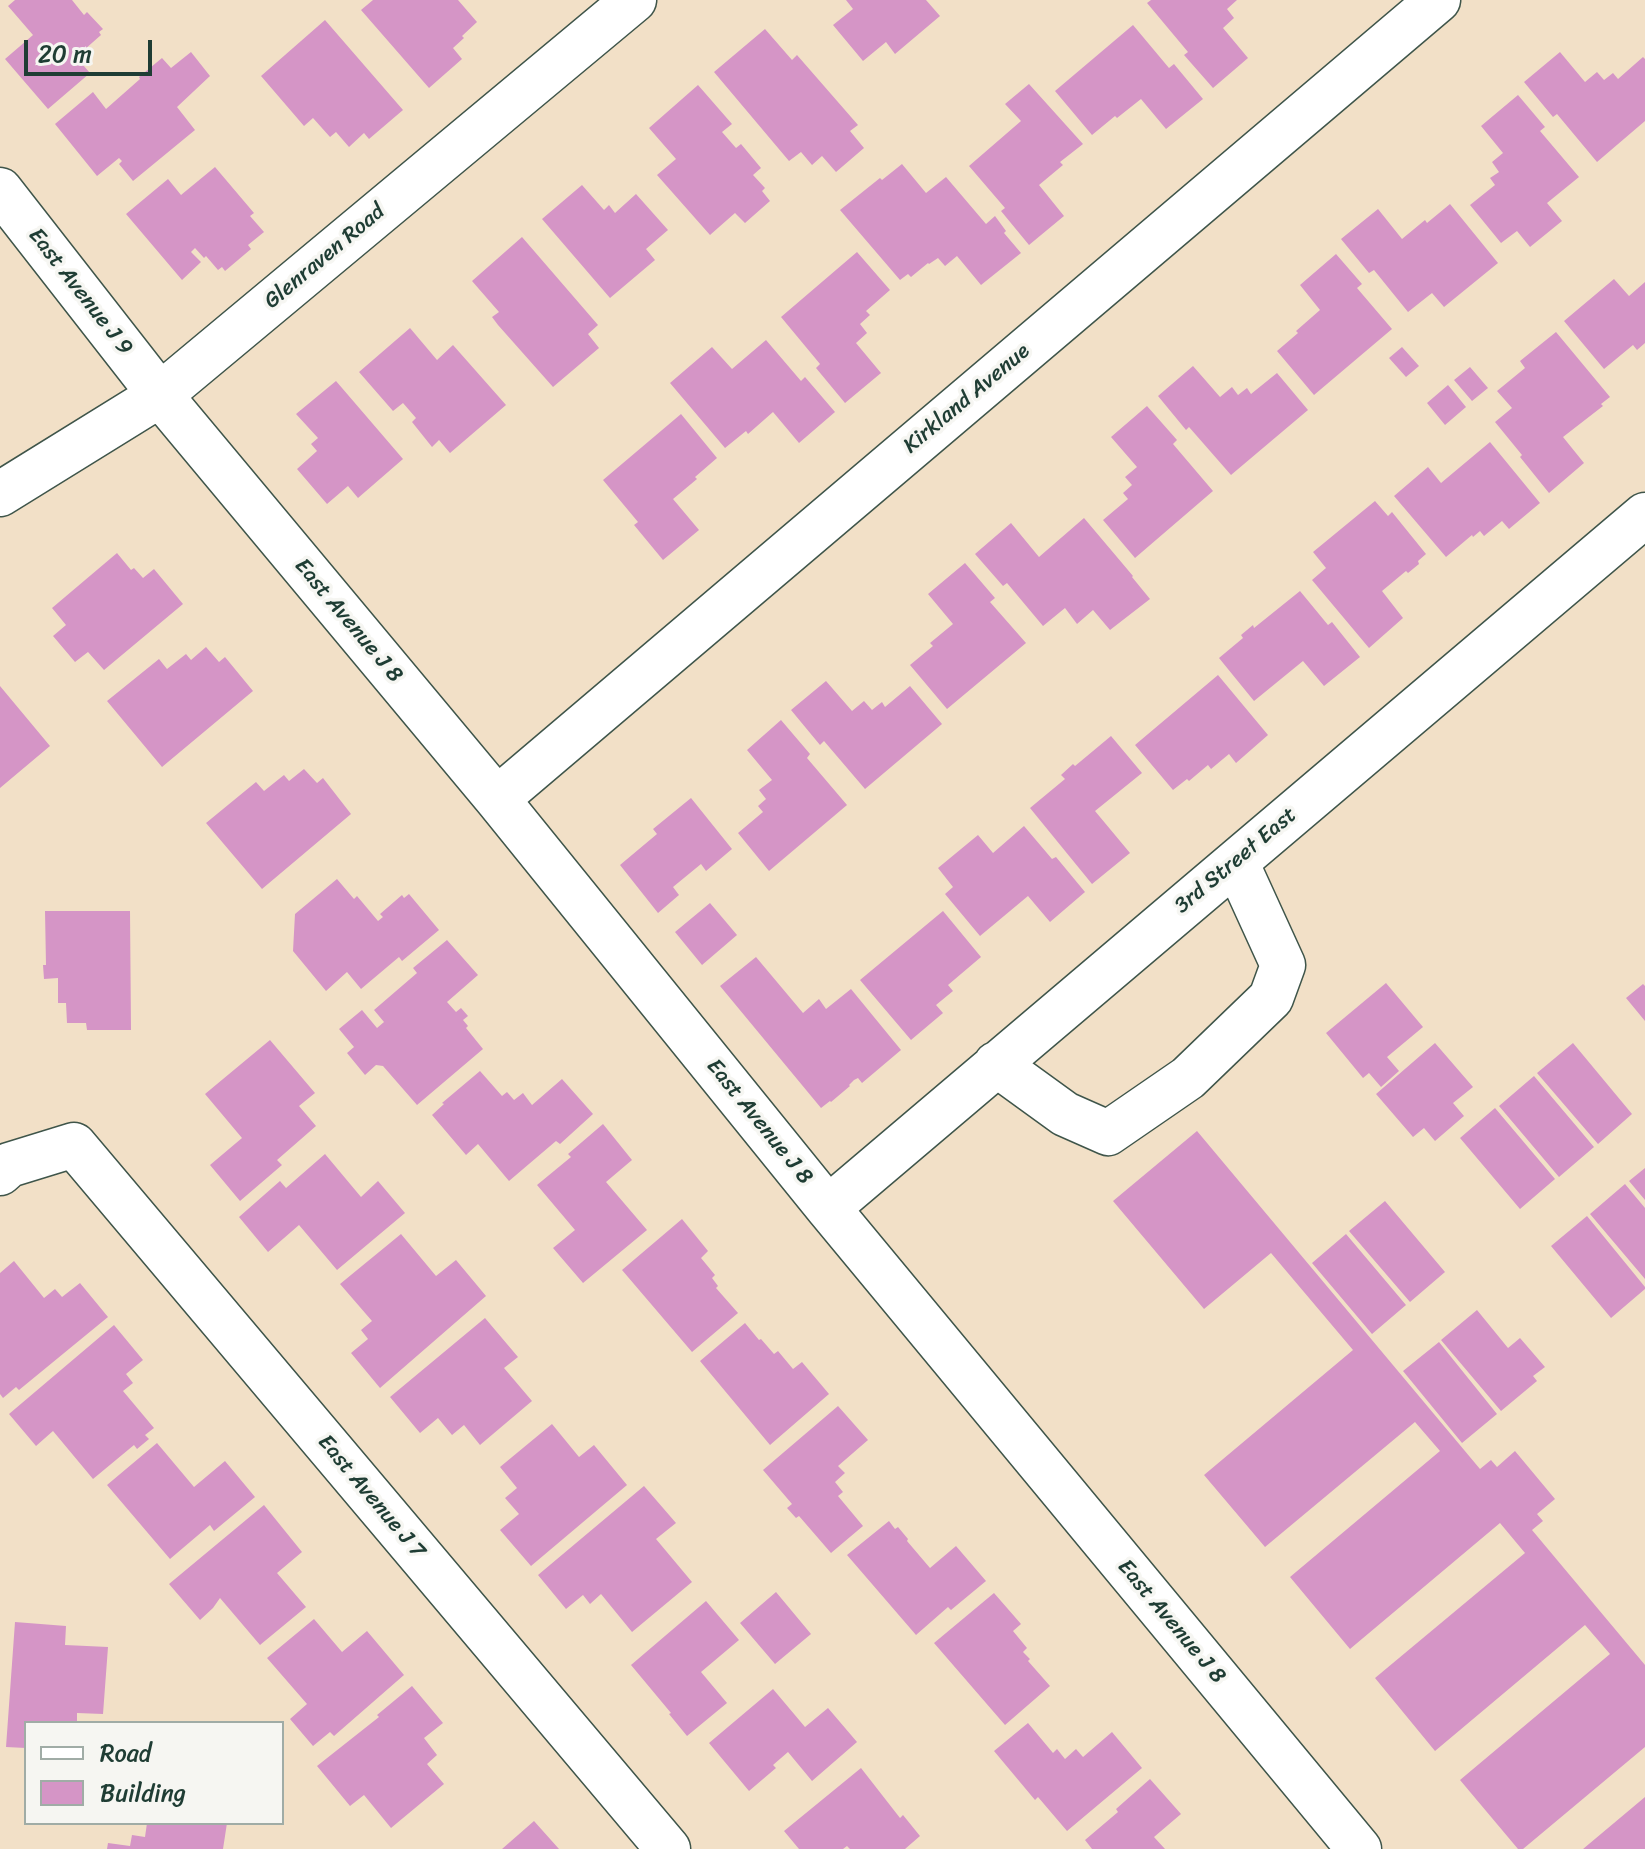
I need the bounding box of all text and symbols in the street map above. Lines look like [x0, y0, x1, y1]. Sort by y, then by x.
scale bar [28, 24, 156, 74]
text: 20 m [38, 33, 92, 75]
street label: Glenraven Road [260, 199, 390, 315]
street label: East Avenue J 9 [22, 223, 138, 361]
street label: Kirkland Avenue [898, 338, 1036, 460]
street label: East Avenue J 8 [288, 554, 408, 688]
street label: 3rd Street East [1170, 802, 1302, 920]
street label: East Avenue J 8 [700, 1054, 818, 1190]
street label: East Avenue J 7 [312, 1430, 430, 1564]
street label: East Avenue J 8 [1111, 1555, 1231, 1689]
legend [24, 1721, 284, 1825]
text: Road [100, 1732, 151, 1774]
text: Building [100, 1772, 186, 1814]

